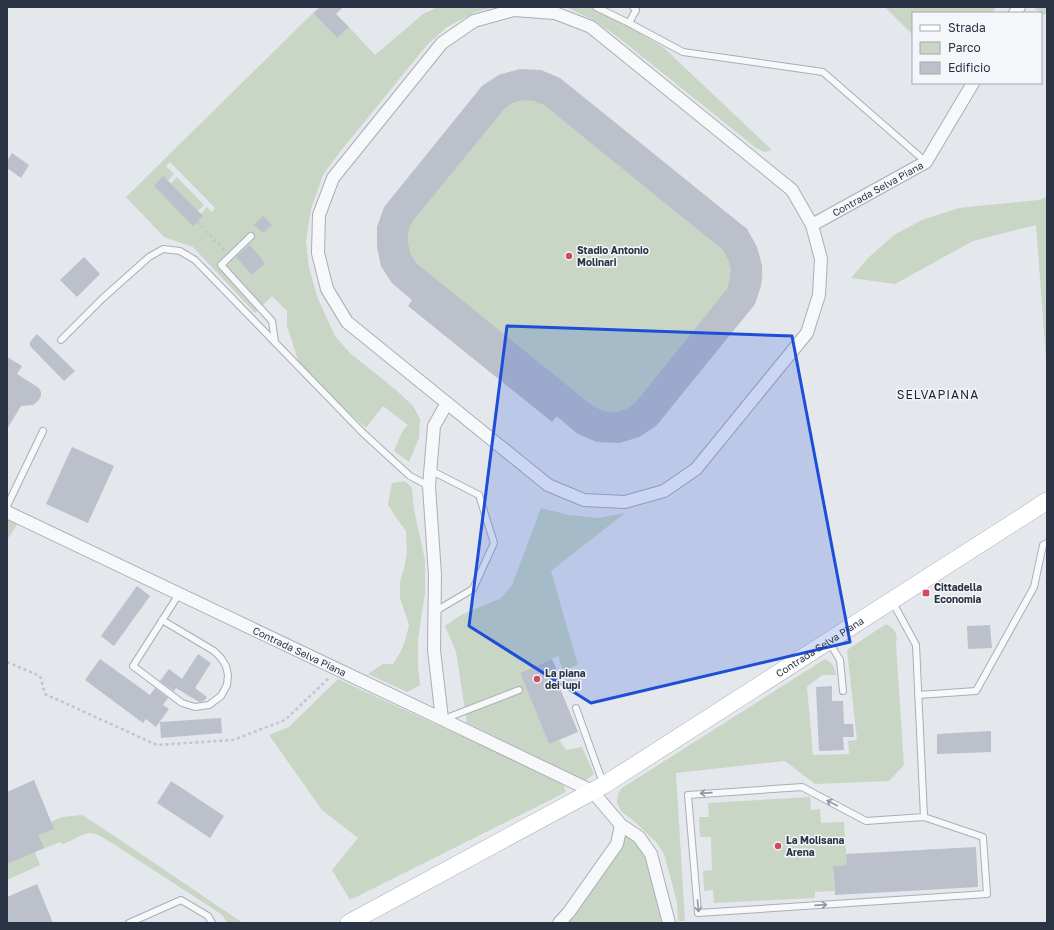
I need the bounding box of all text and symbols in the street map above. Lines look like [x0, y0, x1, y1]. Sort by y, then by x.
legend [912, 12, 1042, 84]
text: Strada [948, 20, 986, 35]
text: Parco [948, 40, 981, 55]
text: Edificio [948, 60, 990, 75]
street label: Contrada Selva Piana [830, 159, 925, 219]
place label: Stadio Antonio Molinari [577, 244, 649, 268]
marker: Stadio Antonio Molinari [564, 251, 574, 261]
district label: SELVAPIANA [897, 387, 979, 402]
place label: Cittadella Economia [934, 581, 982, 605]
marker: Cittadella Economia [921, 588, 931, 598]
street label: Contrada Selva Piana [773, 614, 866, 679]
street label: Contrada Selva Piana [251, 624, 348, 679]
place label: La piana dei lupi [545, 667, 586, 691]
marker: La piana dei lupi [532, 674, 542, 684]
one-way arrow [700, 790, 713, 797]
one-way arrow [826, 799, 838, 806]
place label: La Molisana Arena [786, 834, 845, 858]
marker: La Molisana Arena [773, 841, 783, 851]
one-way arrow [694, 899, 701, 912]
one-way arrow [814, 902, 827, 909]

